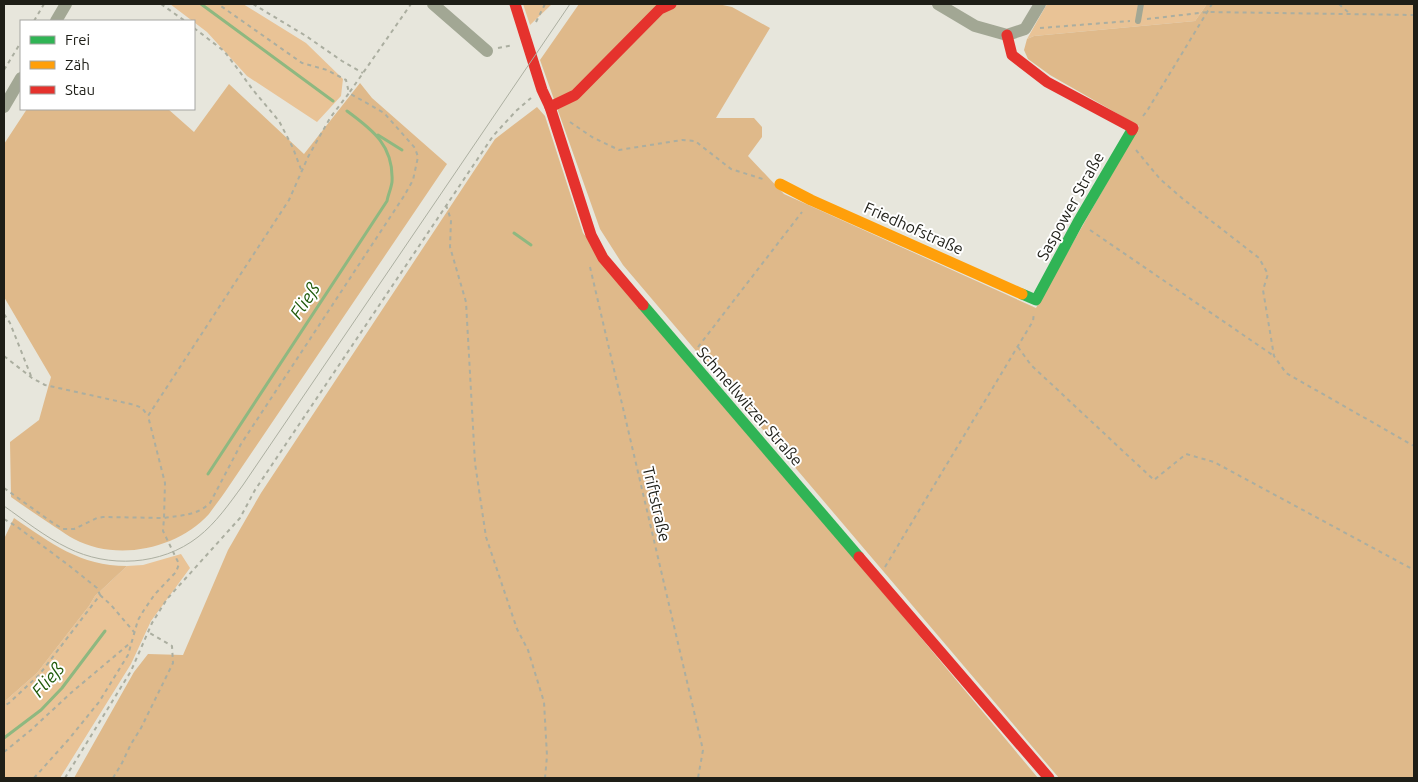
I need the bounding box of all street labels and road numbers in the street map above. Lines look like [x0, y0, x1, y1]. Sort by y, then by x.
street label: Saspower Straße [1033, 149, 1107, 263]
street label: Friedhofstraße [862, 198, 966, 258]
street label: Schmellwitzer Straße [693, 343, 807, 469]
street label: Triftstraße [640, 465, 674, 543]

